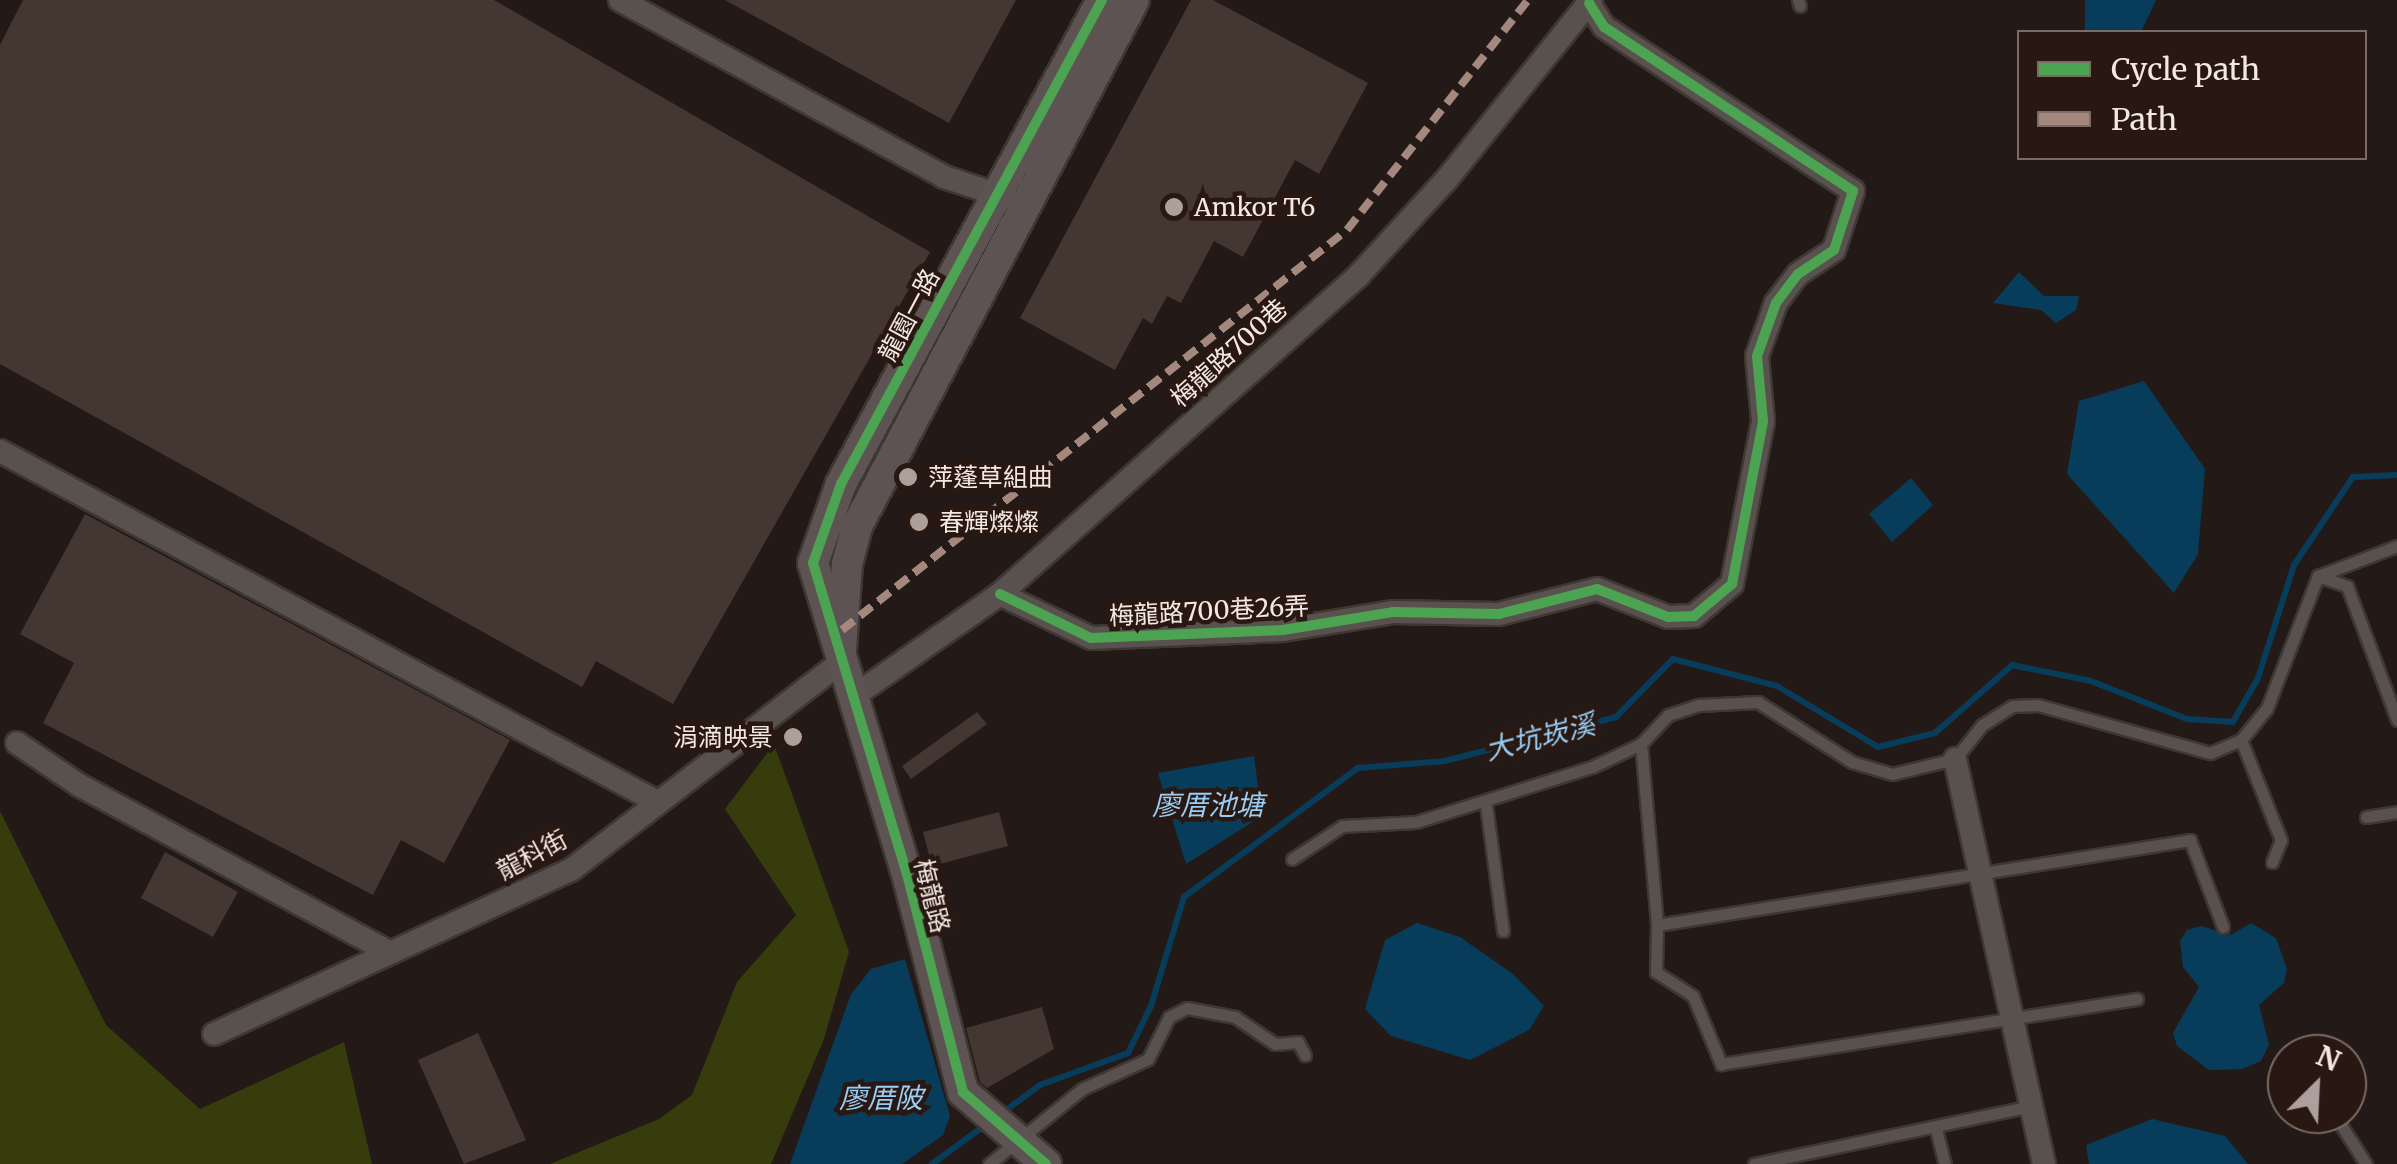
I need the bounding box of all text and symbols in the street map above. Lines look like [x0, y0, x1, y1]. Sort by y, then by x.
legend [2017, 30, 2367, 160]
text: Cycle path [2111, 50, 2260, 88]
text: Path [2111, 100, 2177, 138]
place label: Amkor T6 [1194, 192, 1315, 222]
marker: Amkor T6 [1163, 196, 1185, 218]
street label: 龍園一路 [872, 264, 946, 366]
street label: 梅龍路700巷 [1165, 293, 1293, 413]
place label: 萍蓬草組曲 [928, 462, 1053, 492]
marker: 萍蓬草組曲 [897, 466, 919, 488]
place label: 春輝燦燦 [939, 507, 1039, 537]
marker: 春輝燦燦 [908, 511, 930, 533]
street label: 梅龍路700巷26弄 [1108, 591, 1310, 631]
water label: 大坑崁溪 [1482, 707, 1598, 767]
place label: 涓滴映景 [673, 722, 773, 752]
marker: 涓滴映景 [782, 726, 804, 748]
water label: 廖厝池塘 [1152, 788, 1264, 822]
street label: 龍科街 [492, 824, 572, 886]
street label: 梅龍路 [908, 856, 956, 936]
north arrow [2267, 1034, 2367, 1134]
text: N [2311, 1037, 2346, 1079]
water label: 廖厝陂 [839, 1081, 923, 1115]

